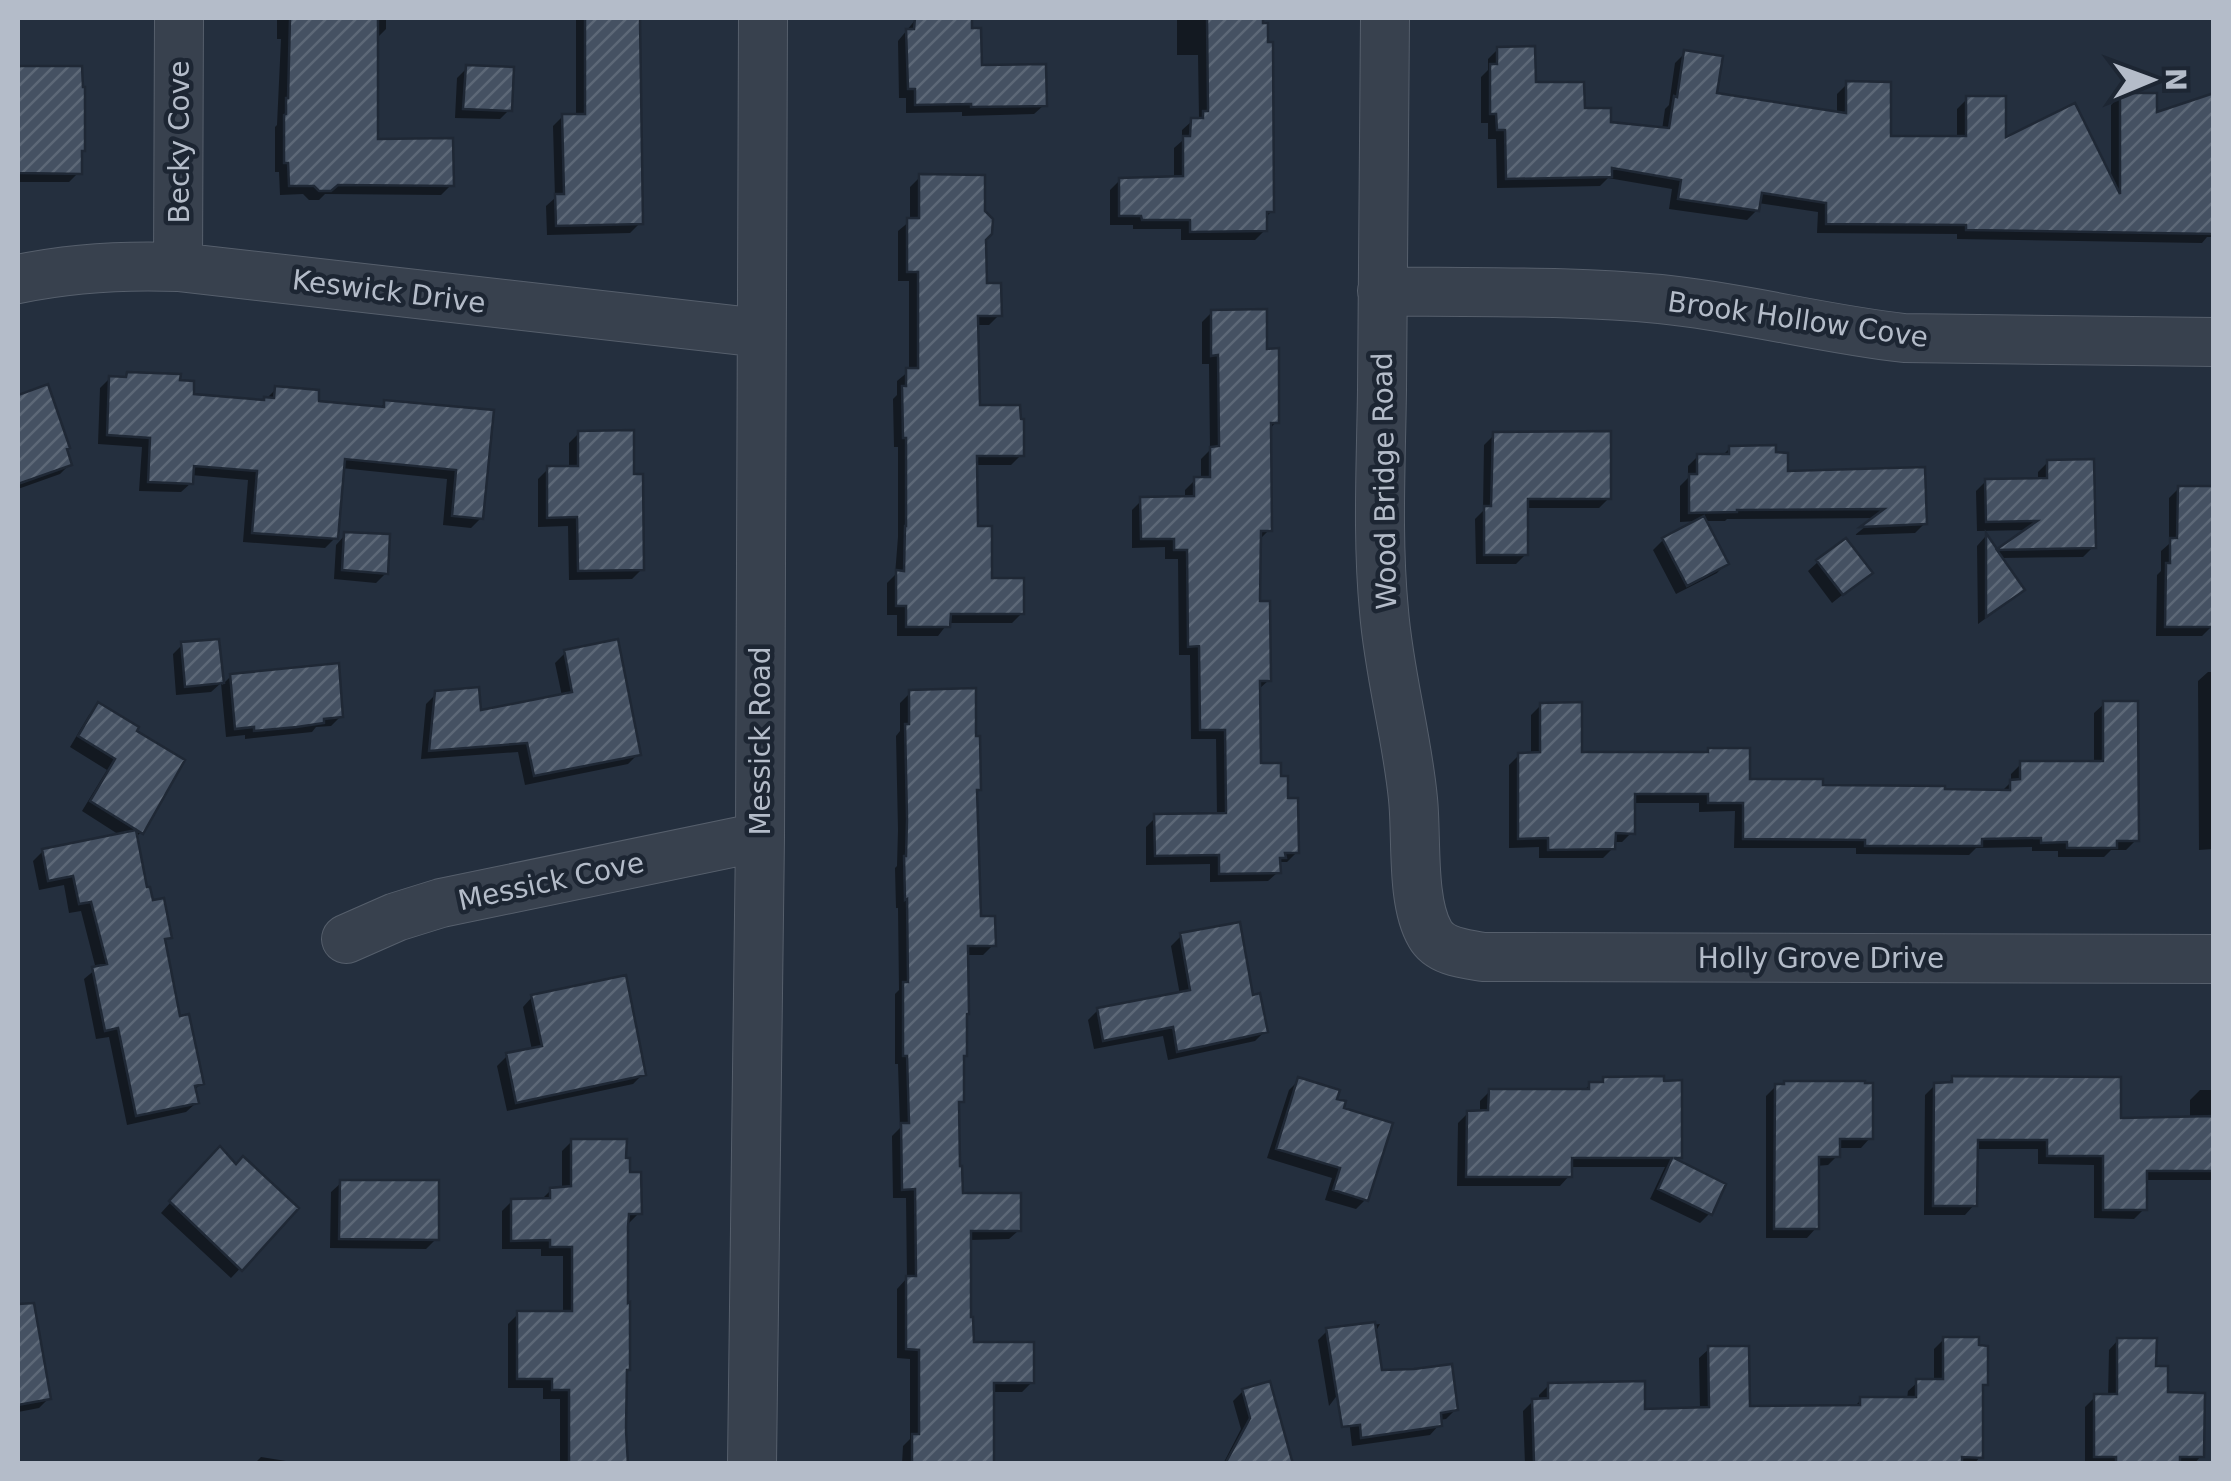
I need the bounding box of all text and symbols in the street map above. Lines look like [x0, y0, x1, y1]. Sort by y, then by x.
north arrow [2101, 30, 2201, 130]
street label: Becky Cove [163, 61, 196, 224]
text: N [2159, 68, 2192, 92]
street label: Keswick Drive [290, 263, 488, 320]
street label: Brook Hollow Cove [1666, 285, 1930, 354]
street label: Wood Bridge Road [1366, 352, 1403, 610]
street label: Messick Road [744, 646, 777, 836]
street label: Messick Cove [455, 846, 647, 917]
street label: Holly Grove Drive [1698, 942, 1944, 975]

